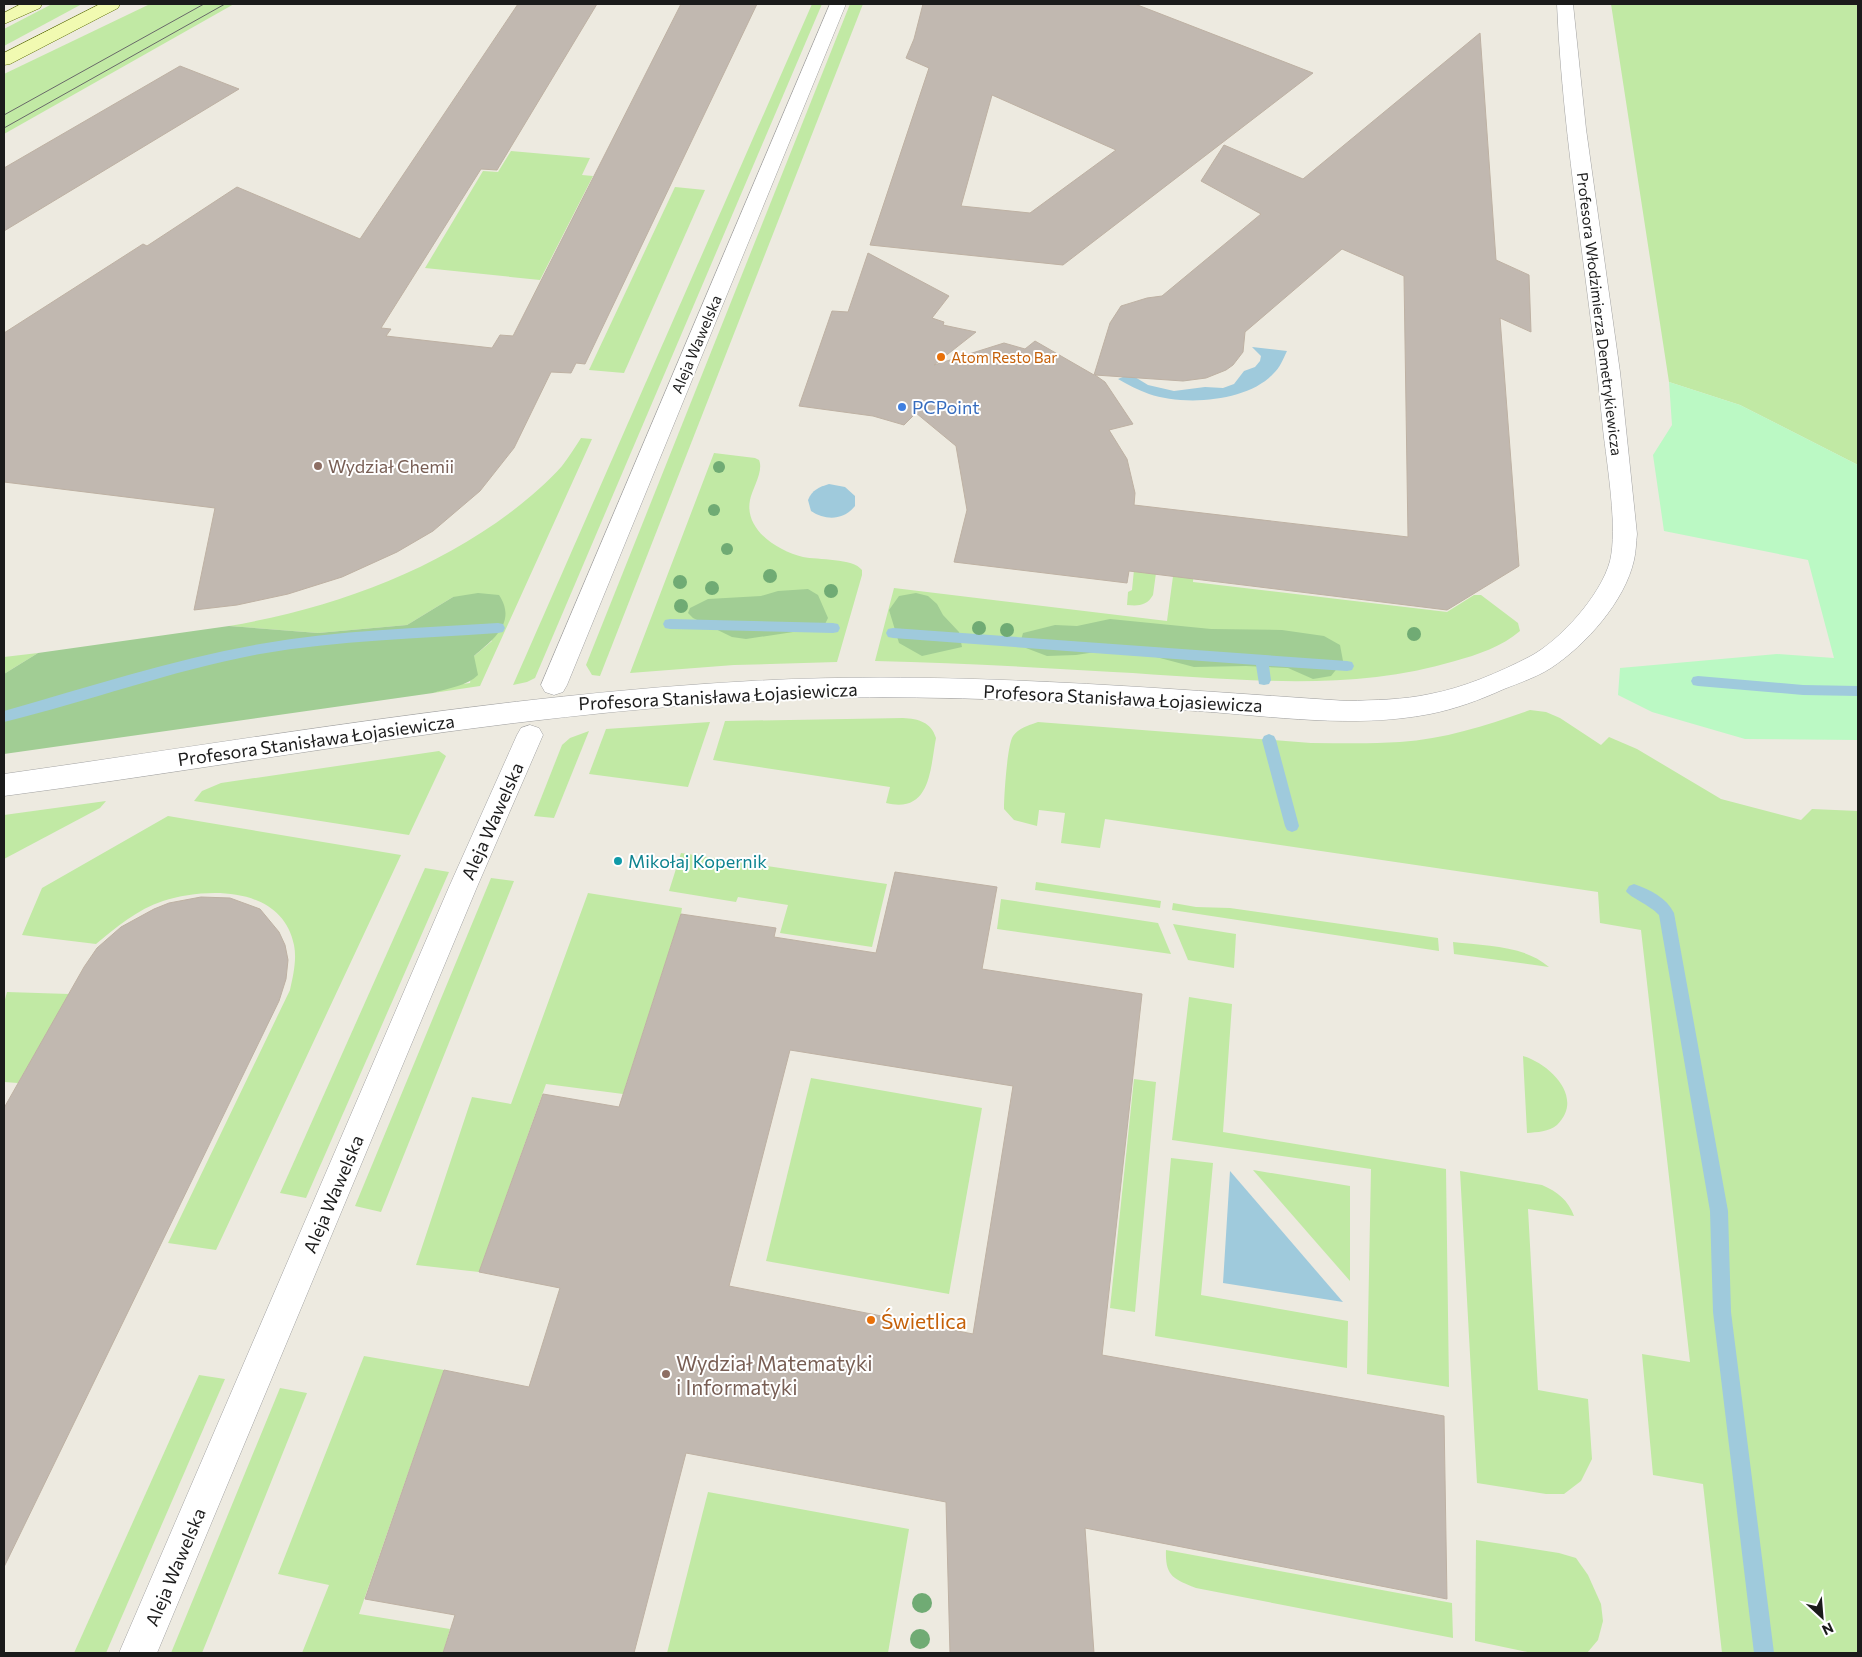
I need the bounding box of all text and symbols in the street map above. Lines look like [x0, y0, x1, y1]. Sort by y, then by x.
street label: Profesora Włodzimierza Demetrykiewicza [1574, 171, 1626, 457]
street label: Aleja Wawelska [667, 292, 725, 396]
place label: Atom Resto Bar [951, 348, 1057, 366]
marker: Atom Resto Bar [935, 351, 947, 363]
place label: PCPoint [912, 396, 980, 418]
marker: PCPoint [896, 401, 908, 413]
place label: Wydział Chemii [328, 455, 454, 477]
marker: Wydział Chemii [312, 460, 324, 472]
street label: Profesora Stanisława Łojasiewicza [578, 678, 858, 714]
street label: Profesora Stanisława Łojasiewicza [983, 680, 1263, 716]
street label: Profesora Stanisława Łojasiewicza [176, 710, 456, 770]
street label: Aleja Wawelska [456, 759, 528, 883]
place label: Mikołaj Kopernik [628, 850, 767, 872]
marker: Mikołaj Kopernik [612, 855, 624, 867]
street label: Aleja Wawelska [298, 1132, 368, 1256]
place label: Świetlica [881, 1308, 967, 1333]
marker: Świetlica [865, 1314, 877, 1326]
place label: Wydział Matematyki i Informatyki [676, 1350, 873, 1399]
marker: Wydział Matematyki i Informatyki [660, 1368, 672, 1380]
street label: Aleja Wawelska [140, 1505, 210, 1629]
north arrow [1797, 1592, 1847, 1642]
text: N [1819, 1619, 1836, 1639]

